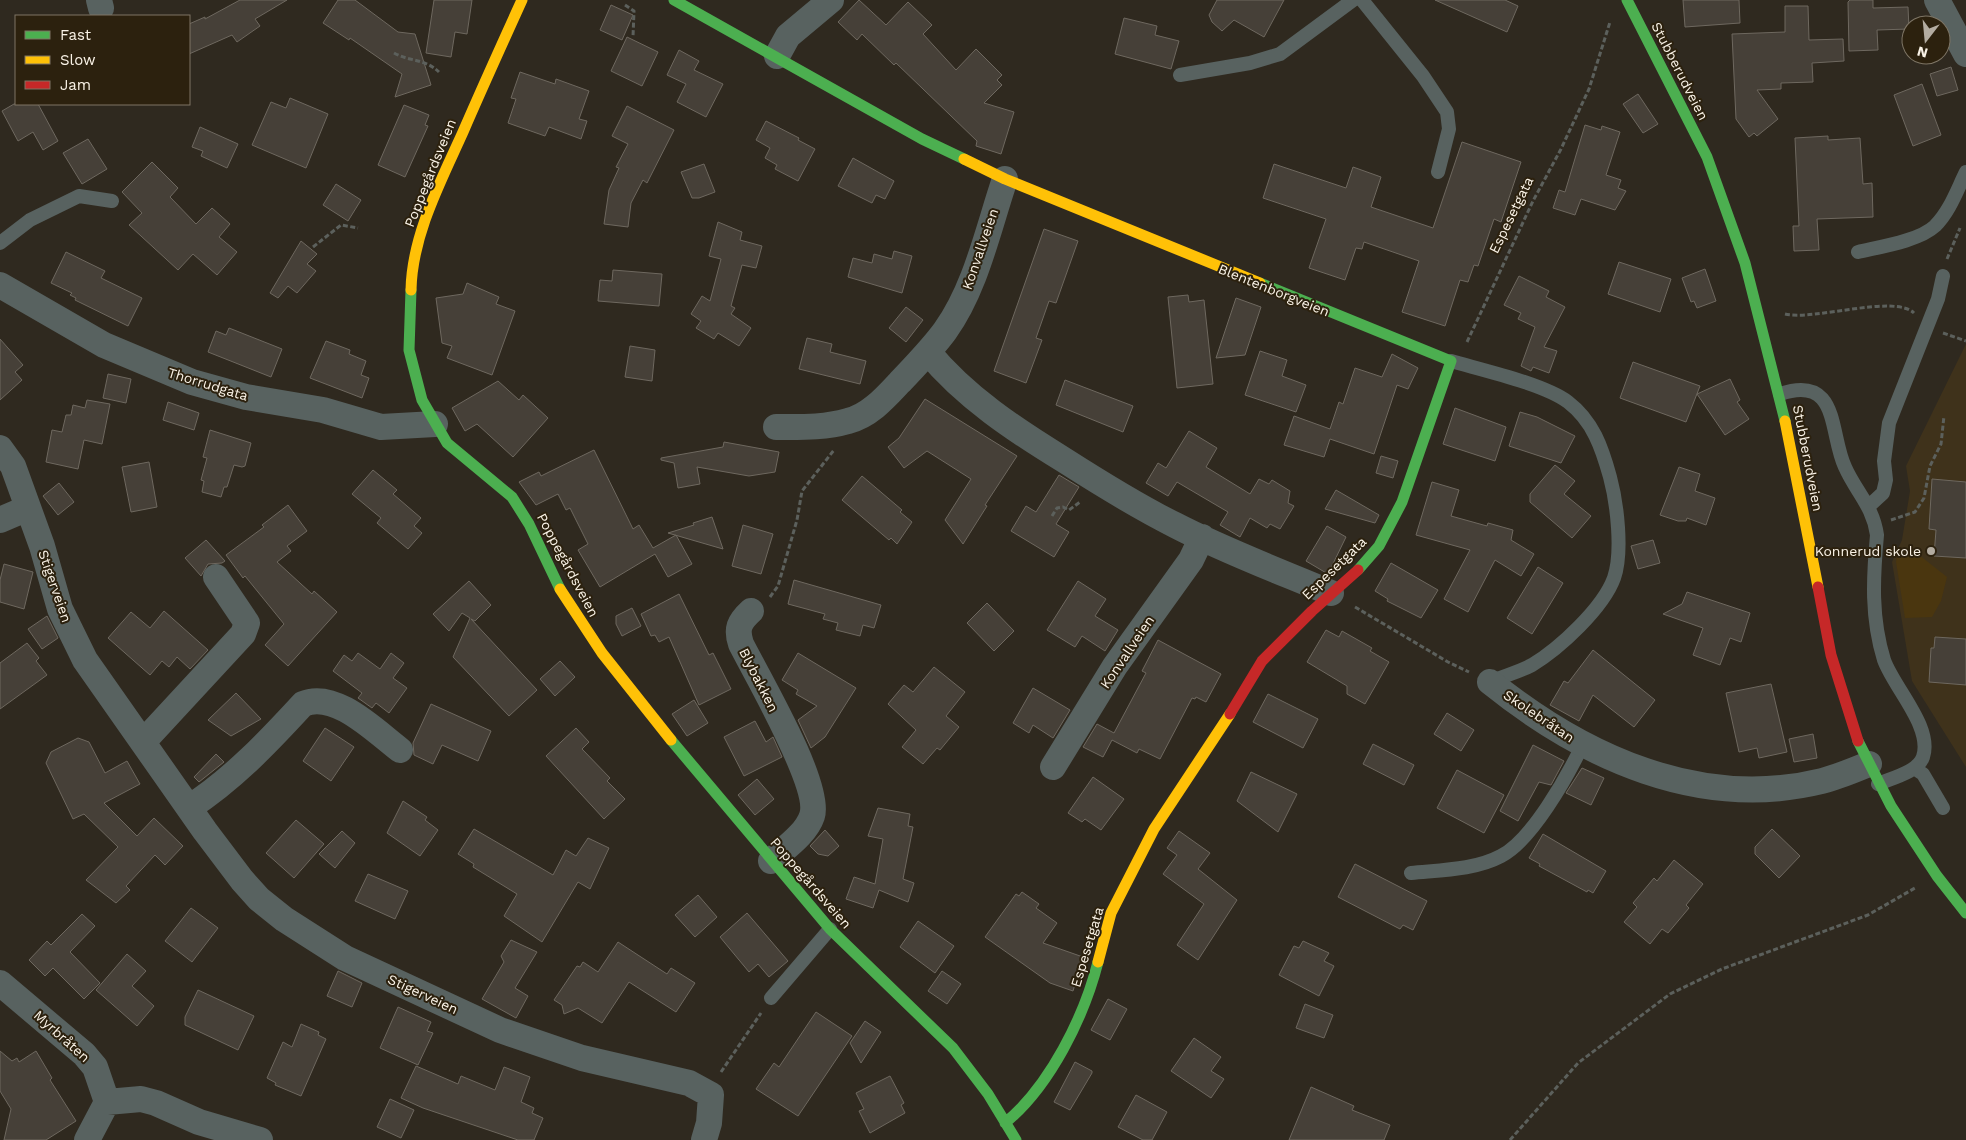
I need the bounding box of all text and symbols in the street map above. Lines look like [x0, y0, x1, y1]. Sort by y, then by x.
legend [15, 15, 190, 105]
north arrow [1901, 15, 1951, 65]
street label: Stubberudveien [1648, 19, 1712, 123]
text: Fast [60, 26, 92, 44]
text: N [1915, 43, 1930, 62]
text: Slow [60, 51, 96, 69]
text: Jam [60, 76, 91, 94]
street label: Poppegårdsveien [401, 117, 459, 229]
street label: Espesetgata [1486, 174, 1536, 256]
street label: Konvallveien [959, 206, 1001, 292]
street label: Blentenborgveien [1216, 260, 1332, 320]
street label: Thorrudgata [166, 364, 250, 404]
street label: Stubberudveien [1790, 403, 1826, 513]
street label: Poppegårdsveien [534, 510, 602, 620]
street label: Espesetgata [1299, 533, 1370, 603]
place label: Konnerud skole [1815, 543, 1921, 559]
marker: Konnerud skole [1925, 545, 1937, 557]
street label: Stigerveien [35, 548, 75, 624]
street label: Konvallveien [1097, 612, 1157, 692]
street label: Blybakken [736, 645, 782, 715]
street label: Skolebråtan [1501, 686, 1577, 746]
street label: Poppegårdsveien [767, 834, 855, 932]
street label: Espesetgata [1067, 905, 1107, 989]
street label: Stigerveien [385, 971, 461, 1017]
street label: Myrbråten [31, 1007, 93, 1065]

